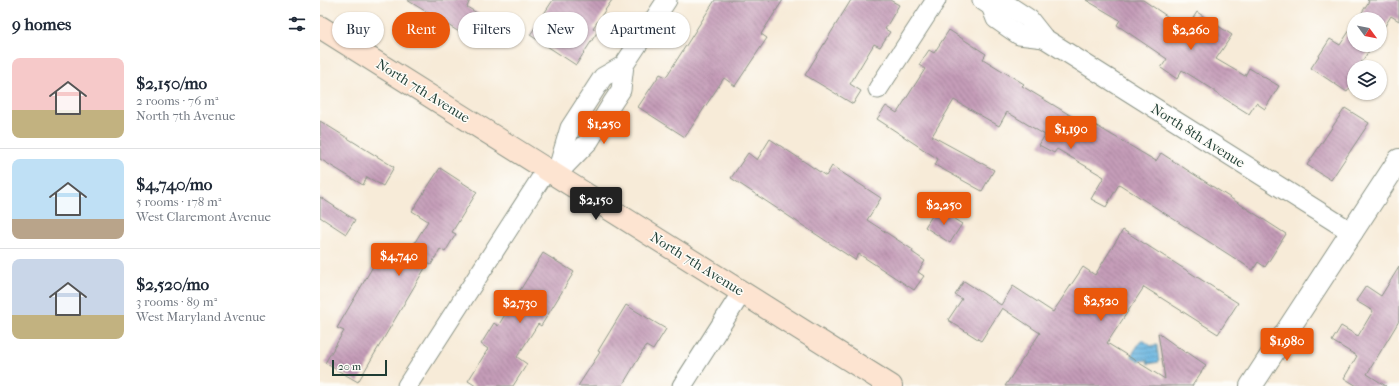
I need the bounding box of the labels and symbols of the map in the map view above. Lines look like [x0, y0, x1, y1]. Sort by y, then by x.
north arrow [1347, 12, 1387, 52]
pin: $2,260 [1158, 17, 1224, 51]
street label: North 7th Avenue [373, 55, 473, 127]
street label: North 8th Avenue [1148, 100, 1248, 172]
pin: $1,250 [571, 111, 637, 145]
pin: $1,190 [1038, 116, 1104, 150]
pin: $2,150 [563, 187, 629, 221]
pin: $2,250 [911, 192, 977, 226]
street label: North 7th Avenue [647, 228, 747, 300]
pin: $4,740 [366, 243, 432, 277]
pin: $2,520 [1068, 288, 1134, 322]
pin: $2,730 [487, 290, 553, 324]
pin: $1,980 [1254, 328, 1320, 362]
scale bar [332, 358, 387, 377]

